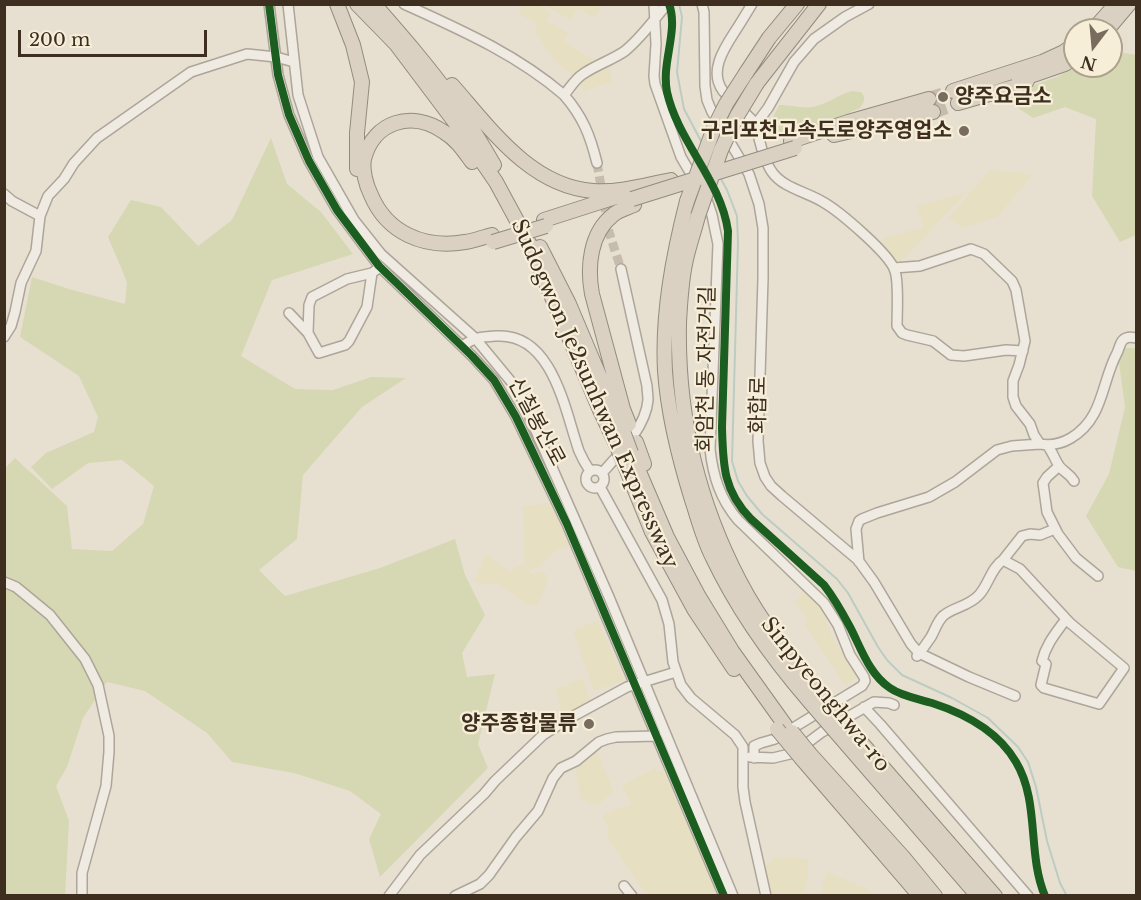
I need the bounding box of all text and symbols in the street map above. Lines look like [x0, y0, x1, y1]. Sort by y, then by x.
scale bar [21, 18, 210, 56]
north arrow [1063, 18, 1123, 78]
text: 200 m [29, 29, 90, 51]
text: N [1079, 52, 1099, 75]
place label: 양주요금소 [955, 84, 1052, 110]
marker: 양주요금소 [936, 90, 950, 104]
place label: 구리포천고속도로양주영업소 [701, 118, 952, 144]
marker: 구리포천고속도로양주영업소 [957, 124, 971, 138]
street label: Sudogwon Je2sunhwan Expressway [505, 215, 683, 573]
street label: 회암천 동 자전거길 [693, 285, 721, 453]
street label: 신칠봉산로 [502, 373, 570, 471]
street label: 화합로 [746, 376, 772, 434]
street label: Sinpyeonghwa-ro [755, 613, 895, 777]
place label: 양주종합물류 [461, 711, 577, 737]
marker: 양주종합물류 [582, 717, 596, 731]

